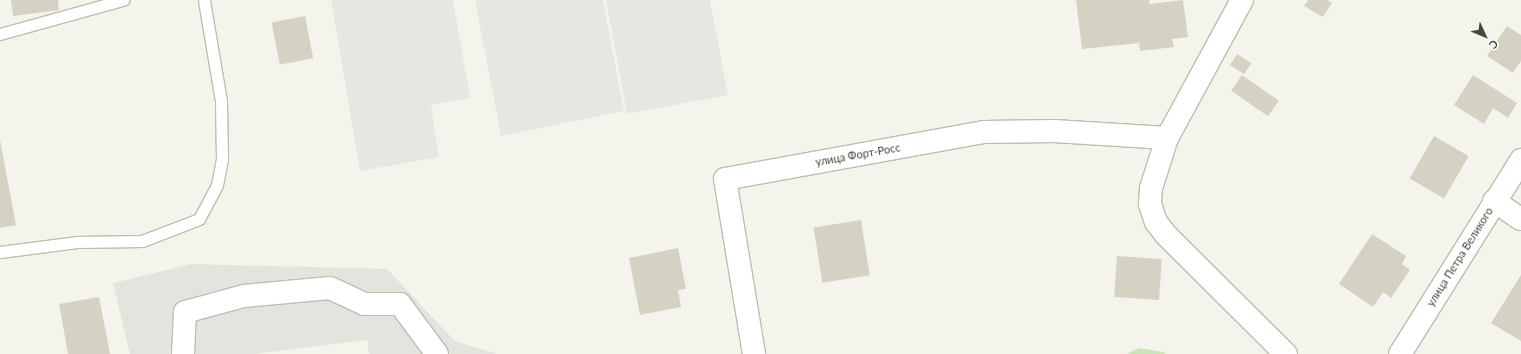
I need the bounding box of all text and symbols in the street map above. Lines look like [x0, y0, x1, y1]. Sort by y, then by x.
north arrow [1465, 16, 1505, 56]
text: С [1487, 38, 1501, 52]
street label: улица Форт-Росс [815, 141, 901, 169]
street label: улица Петра Великого [1424, 205, 1496, 309]

